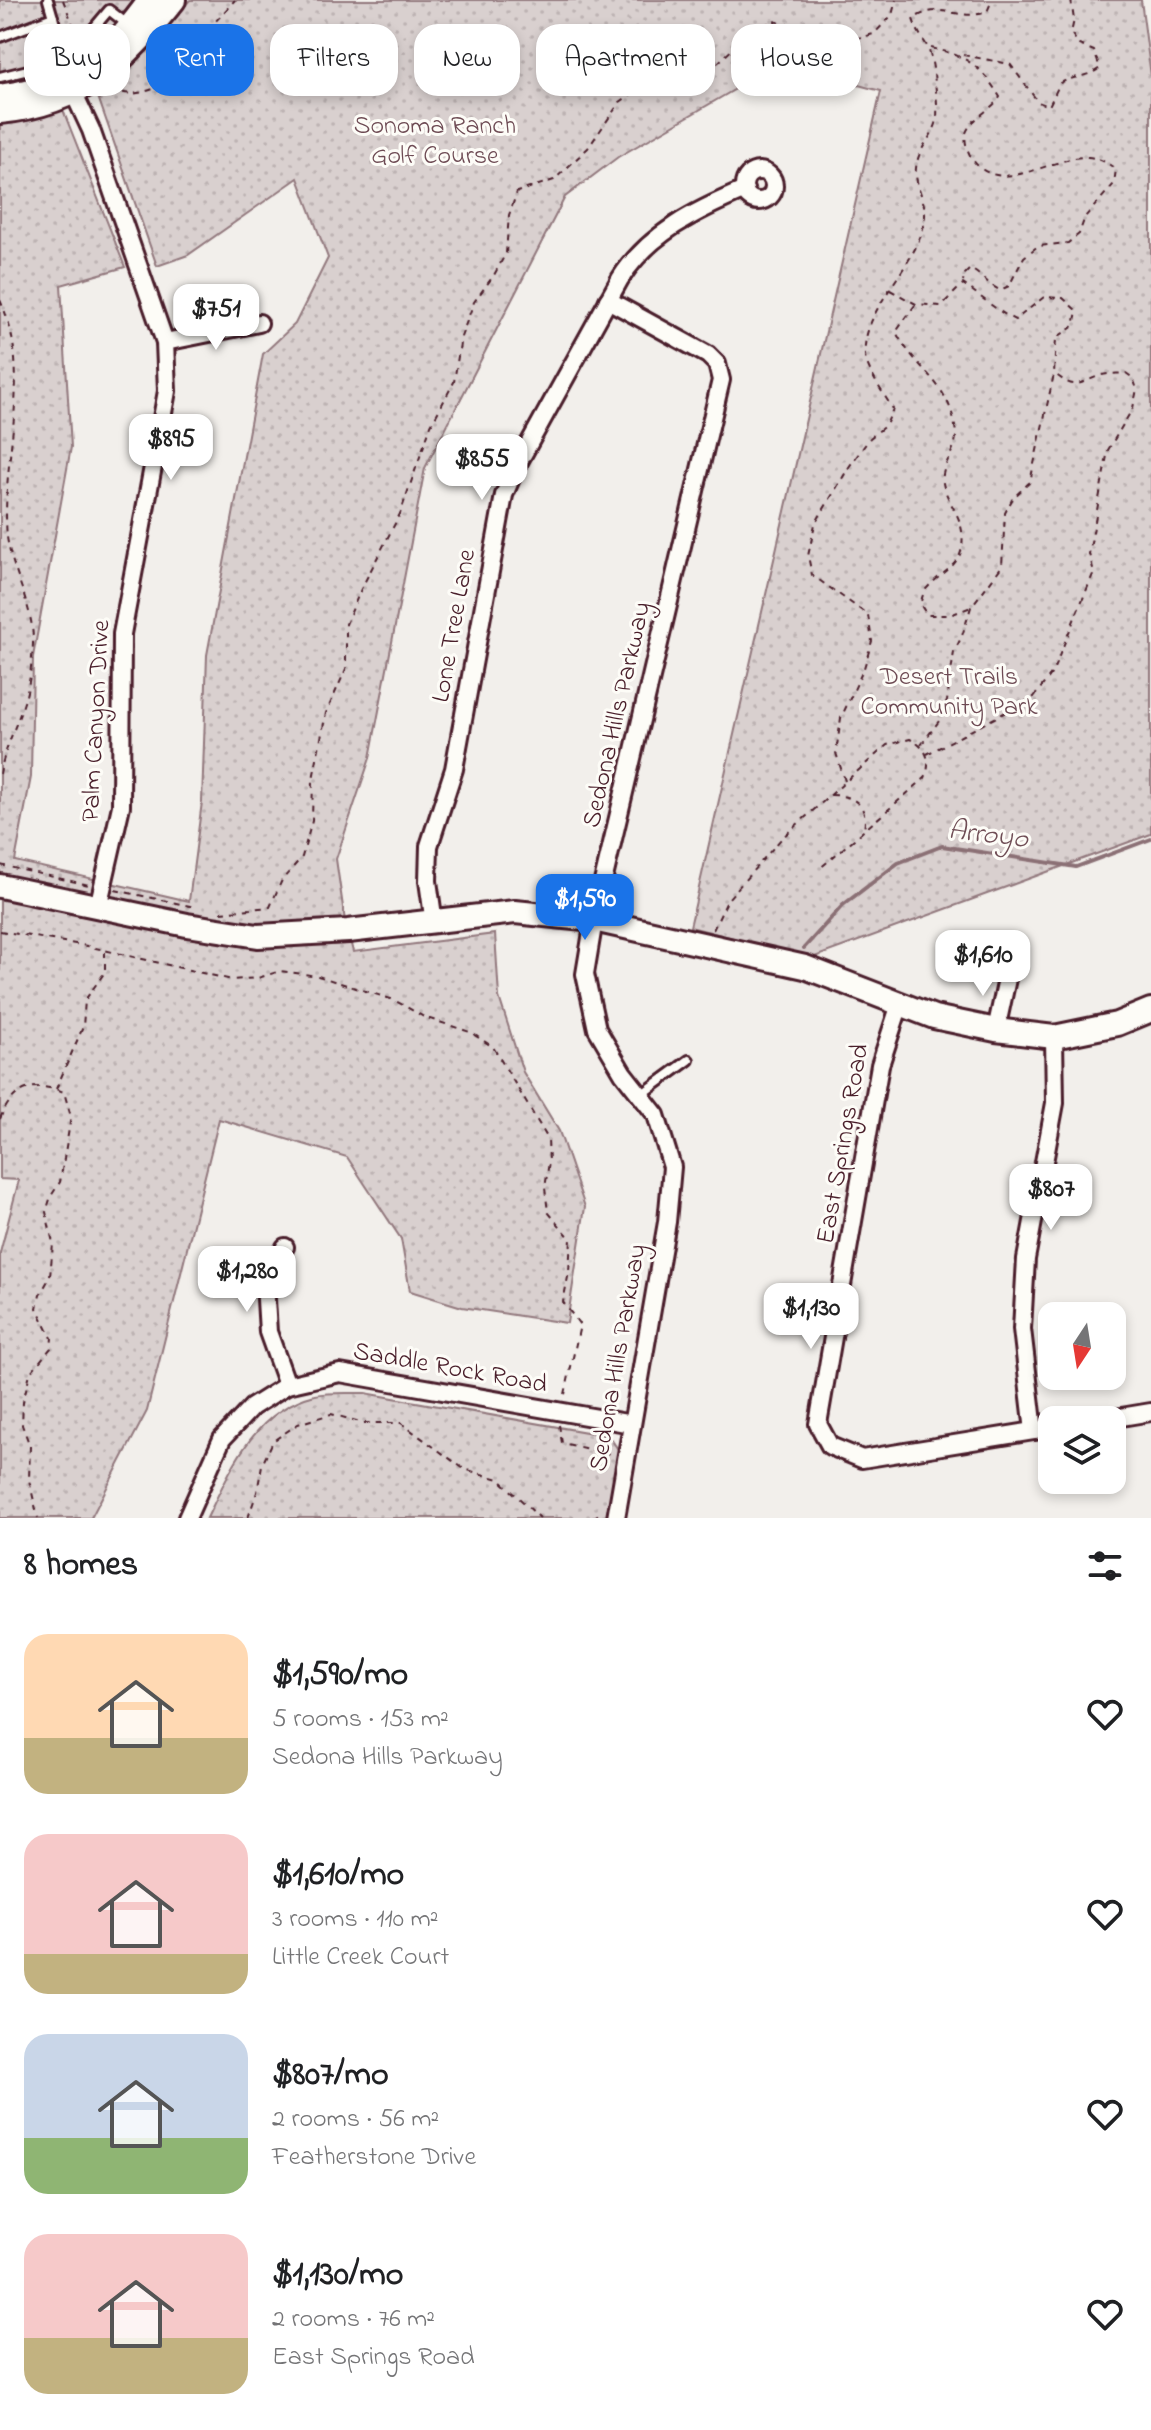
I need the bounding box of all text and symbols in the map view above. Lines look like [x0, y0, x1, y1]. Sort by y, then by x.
chip: Buy [24, 24, 130, 96]
chip: Rent [146, 24, 254, 96]
chip: Filters [270, 24, 398, 96]
chip: New [414, 24, 520, 96]
chip: Apartment [536, 24, 715, 96]
chip: House [731, 24, 861, 96]
park label: Sonoma Ranch Golf Course [354, 108, 516, 176]
pin: $751 [169, 284, 263, 352]
text: $751 [191, 291, 241, 329]
pin: $895 [124, 414, 218, 482]
text: $895 [147, 421, 195, 459]
pin: $855 [435, 434, 529, 502]
text: $855 [454, 441, 510, 479]
street label: Lone Tree Lane [423, 546, 487, 706]
street label: Sedona Hills Parkway [574, 598, 662, 832]
street label: Palm Canyon Drive [73, 619, 121, 823]
park label: Desert Trails Community Park [860, 659, 1038, 727]
water label: Arroyo [946, 811, 1032, 861]
pin: $1,590 [520, 874, 650, 942]
text: $1,590 [554, 881, 616, 919]
pin: $1,610 [918, 930, 1048, 998]
text: $1,610 [953, 937, 1013, 975]
street label: East Springs Road [808, 1041, 880, 1247]
pin: $807 [1004, 1164, 1098, 1232]
text: $807 [1027, 1171, 1075, 1209]
street label: Sedona Hills Parkway [580, 1241, 658, 1475]
pin: $1,280 [182, 1246, 312, 1314]
text: $1,280 [216, 1253, 278, 1291]
pin: $1,130 [746, 1283, 876, 1351]
text: $1,130 [782, 1290, 840, 1328]
north arrow [1038, 1302, 1126, 1390]
map controls [1038, 1302, 1126, 1494]
street label: Saddle Rock Road [350, 1333, 550, 1405]
button: layers [1038, 1406, 1126, 1494]
text: 8 homes [24, 1541, 138, 1591]
icon: filters [1083, 1544, 1127, 1588]
text: $1,590/mo [272, 1651, 408, 1701]
icon: home [88, 1666, 184, 1762]
icon: heart [1083, 1692, 1127, 1736]
text: 5 rooms · 153 m² [272, 1701, 449, 1739]
text: Sedona Hills Parkway [272, 1739, 503, 1777]
text: $1,610/mo [272, 1851, 404, 1901]
icon: home [88, 1866, 184, 1962]
icon: heart [1083, 1892, 1127, 1936]
text: 3 rooms · 110 m² [272, 1901, 438, 1939]
text: Little Creek Court [272, 1939, 449, 1977]
text: $807/mo [272, 2051, 389, 2101]
icon: home [88, 2066, 184, 2162]
icon: heart [1083, 2092, 1127, 2136]
text: 2 rooms · 56 m² [272, 2101, 439, 2139]
text: Featherstone Drive [272, 2139, 476, 2177]
text: $1,130/mo [272, 2251, 403, 2301]
icon: home [88, 2266, 184, 2362]
icon: heart [1083, 2292, 1127, 2336]
text: 2 rooms · 76 m² [272, 2301, 435, 2339]
text: East Springs Road [272, 2339, 475, 2377]

